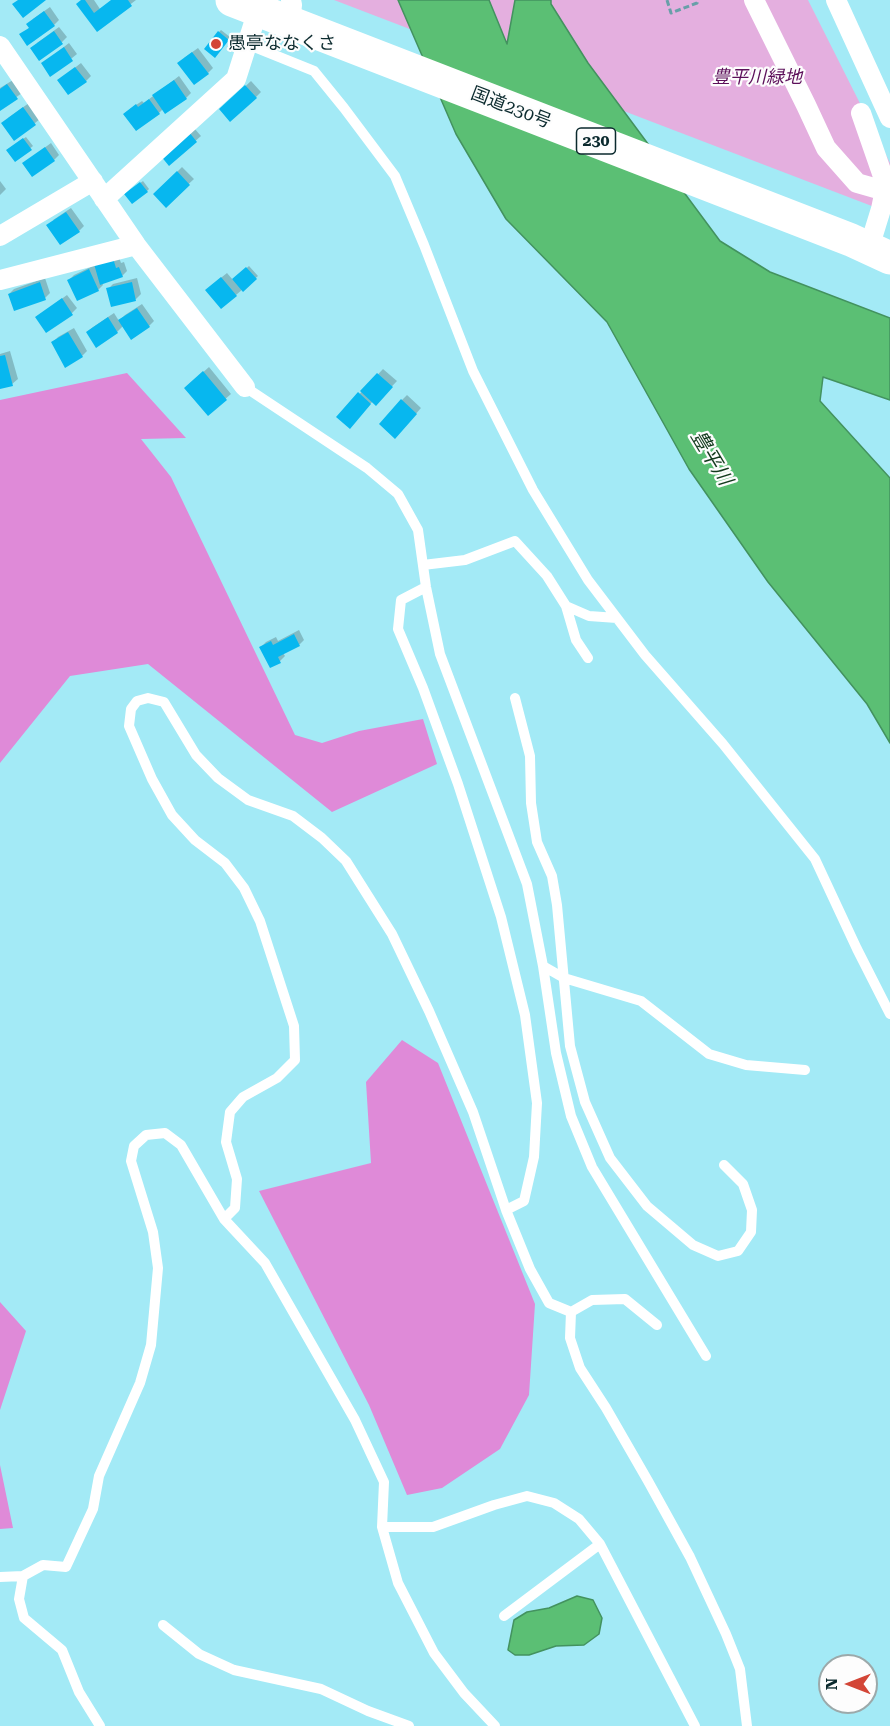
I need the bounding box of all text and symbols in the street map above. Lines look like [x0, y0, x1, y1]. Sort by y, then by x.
place label: 愚亭ななくさ [228, 33, 336, 55]
marker: 愚亭ななくさ [209, 37, 223, 51]
park label: 豊平川緑地 [712, 67, 802, 89]
street label: 国道230号 [468, 83, 554, 133]
road number: 230 [576, 128, 616, 154]
water label: 豊平川 [685, 426, 737, 490]
north arrow [818, 1654, 878, 1714]
text: N [822, 1678, 841, 1690]

